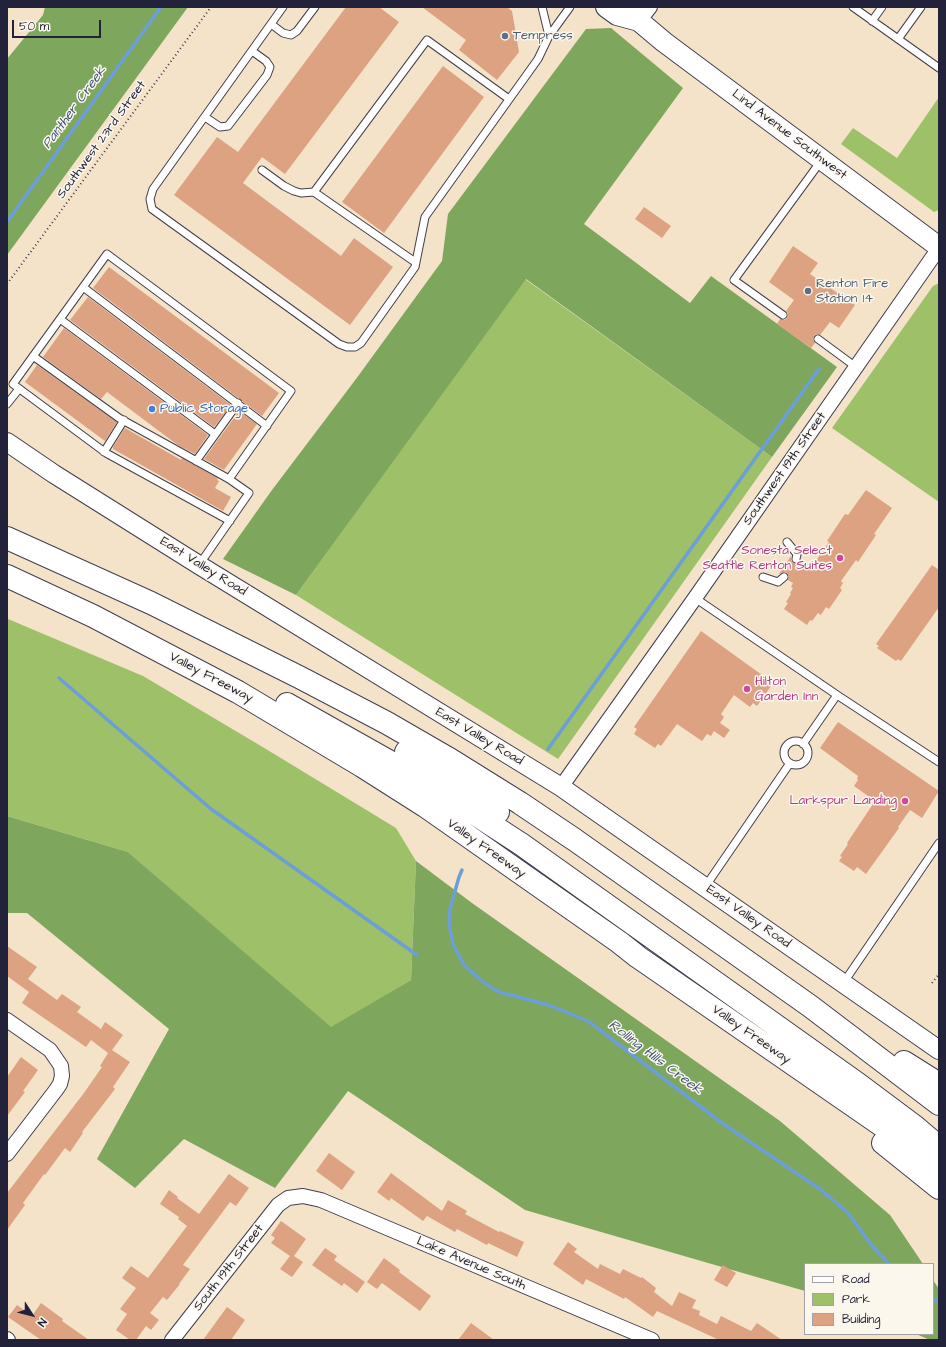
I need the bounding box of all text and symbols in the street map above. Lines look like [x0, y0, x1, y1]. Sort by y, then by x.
scale bar [14, 12, 103, 38]
text: 50 m [19, 18, 49, 35]
place label: Tempress [513, 28, 573, 44]
marker: Tempress [500, 31, 510, 41]
water label: Panther Creek [39, 63, 111, 153]
street label: Southwest 23rd Street [54, 78, 150, 202]
street label: Lind Avenue Southwest [728, 87, 850, 183]
place label: Renton Fire Station 14 [816, 276, 888, 307]
marker: Renton Fire Station 14 [803, 286, 813, 296]
place label: Public Storage [160, 401, 248, 417]
marker: Public Storage [147, 404, 157, 414]
street label: Southwest 19th Street [740, 409, 830, 529]
street label: East Valley Road [157, 534, 249, 600]
place label: Sonesta Select Seattle Renton Suites [702, 543, 832, 574]
marker: Sonesta Select Seattle Renton Suites [835, 553, 845, 563]
street label: Valley Freeway [166, 649, 256, 707]
place label: Hilton Garden Inn [755, 674, 818, 705]
marker: Hilton Garden Inn [742, 684, 752, 694]
street label: East Valley Road [432, 705, 526, 769]
place label: Larkspur Landing [790, 793, 897, 809]
marker: Larkspur Landing [900, 796, 910, 806]
street label: Valley Freeway [444, 816, 528, 882]
street label: East Valley Road [703, 882, 793, 952]
street label: Valley Freeway [709, 1002, 793, 1068]
water label: Rolling Hills Creek [605, 1017, 705, 1099]
street label: South 19th Street [190, 1222, 268, 1314]
street label: Lake Avenue South [414, 1234, 528, 1294]
legend [804, 1263, 934, 1335]
text: Road [842, 1271, 870, 1288]
text: Park [842, 1291, 870, 1308]
north arrow [12, 1295, 52, 1335]
text: Building [842, 1311, 880, 1328]
text: N [34, 1315, 50, 1330]

